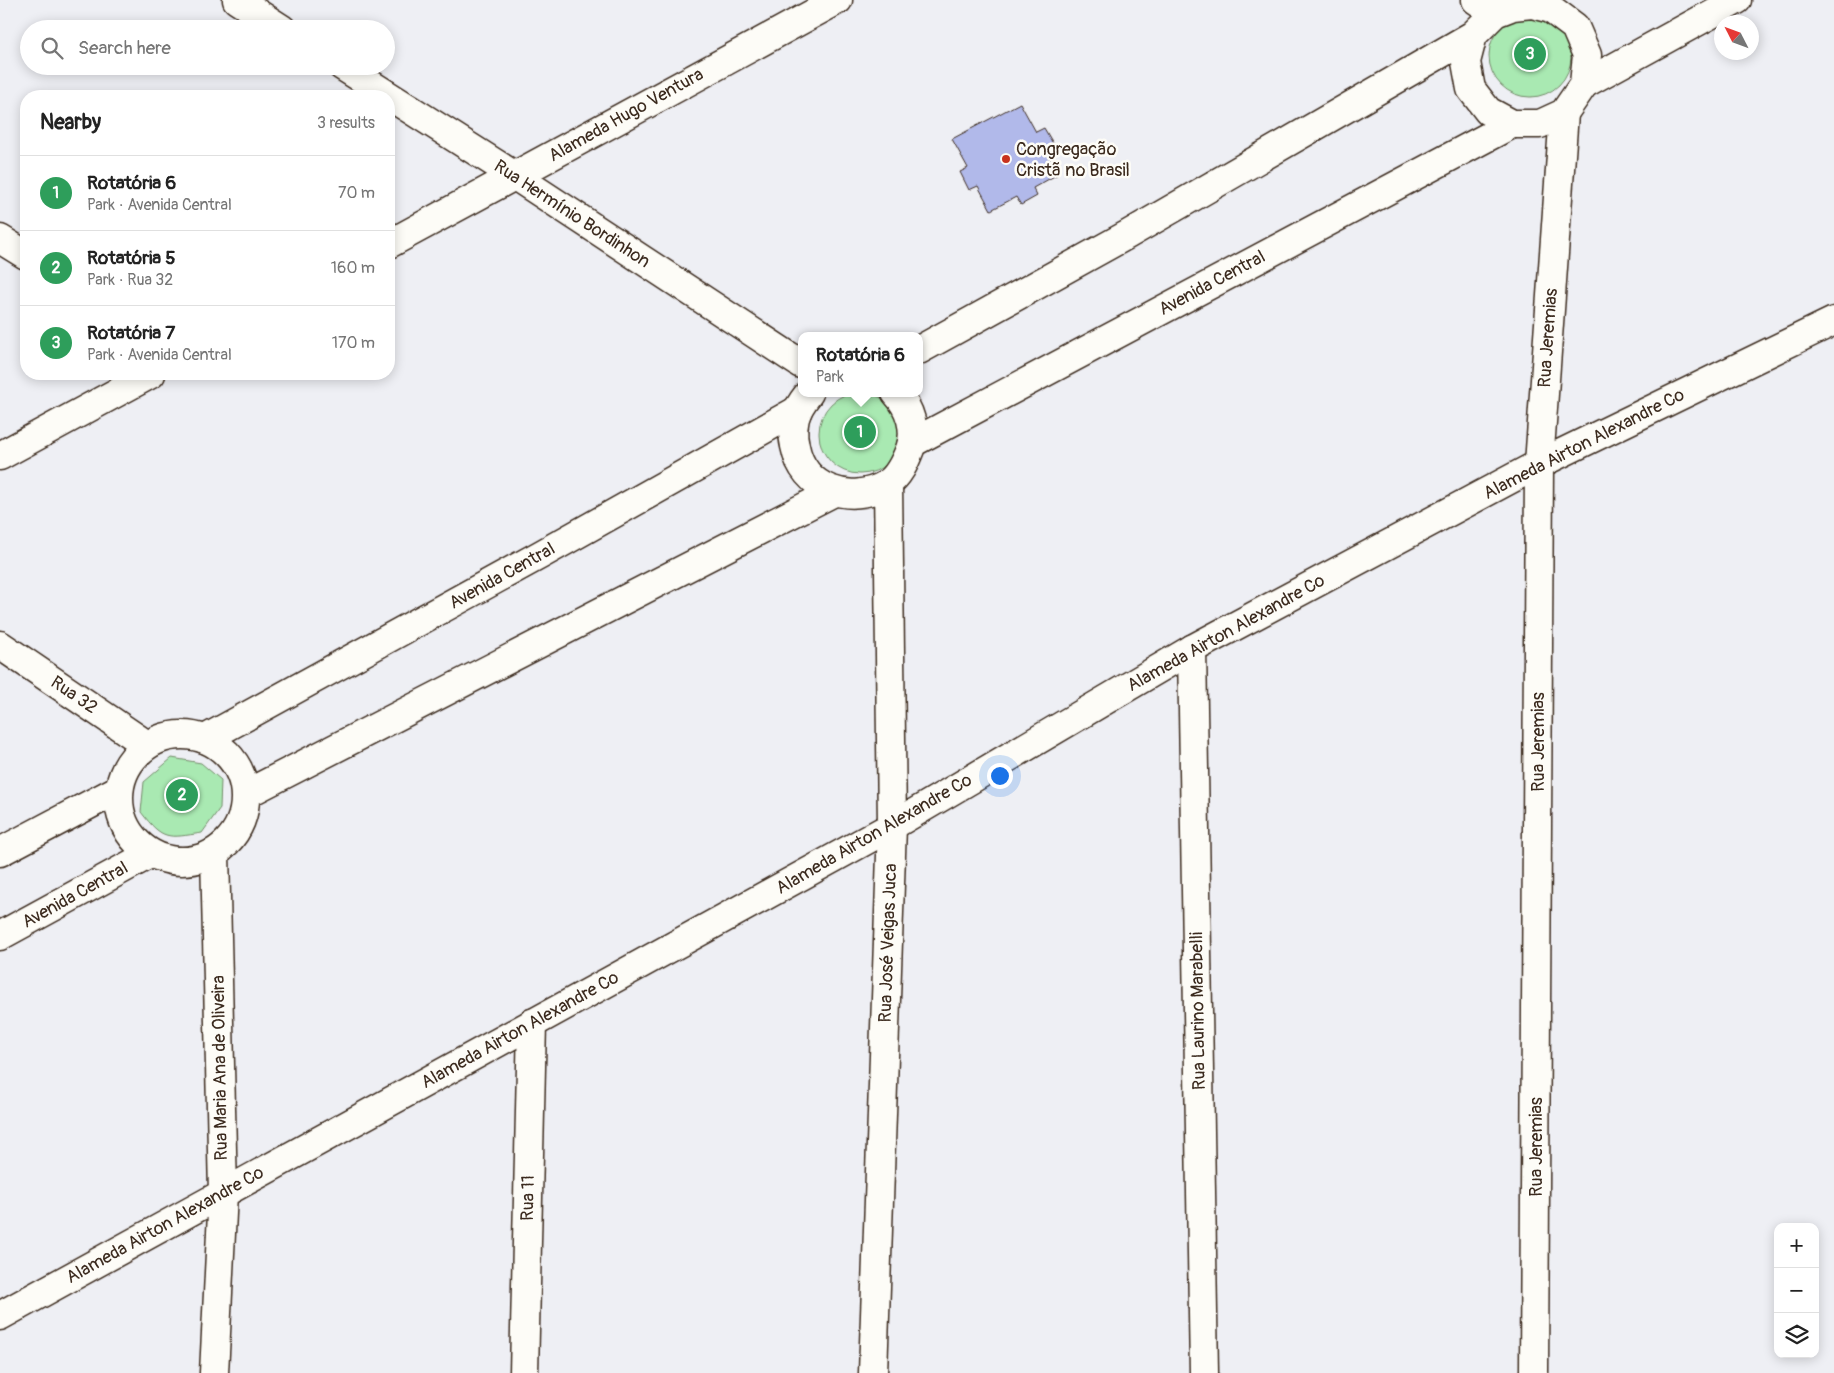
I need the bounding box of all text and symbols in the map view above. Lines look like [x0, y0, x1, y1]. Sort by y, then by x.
north arrow [1714, 15, 1759, 60]
search box [20, 20, 395, 75]
icon: search [38, 34, 66, 62]
pin: 3 [1514, 35, 1546, 73]
text: Search here [78, 36, 171, 60]
street label: Alameda Hugo Ventura [544, 63, 708, 167]
text: Nearby [40, 109, 101, 136]
text: 3 results [317, 113, 375, 133]
place label: Congregação Cristã no Brasil [1016, 138, 1130, 182]
marker: Congregação Cristã no Brasil [1000, 153, 1012, 165]
street label: Rua Hermínio Bordinhon [490, 155, 654, 273]
text: Rotatória 6 [87, 171, 176, 195]
text: 1 [53, 183, 59, 203]
text: 70 m [338, 183, 375, 203]
text: Park · Avenida Central [87, 195, 232, 215]
street label: Avenida Central [1155, 245, 1269, 321]
text: Rotatória 5 [87, 246, 176, 270]
text: 2 [52, 258, 60, 278]
text: 160 m [331, 258, 375, 278]
text: Park · Rua 32 [87, 270, 173, 290]
street label: Rua Jeremias [1533, 288, 1563, 388]
text: Rotatória 7 [87, 321, 175, 345]
popup [798, 332, 923, 397]
text: 3 [52, 333, 60, 353]
text: 170 m [332, 333, 375, 353]
text: Rotatória 6 [816, 343, 905, 367]
text: Park · Avenida Central [87, 345, 232, 365]
text: Park [816, 367, 844, 387]
street label: Alameda Airton Alexandre Co [1480, 383, 1689, 505]
pin: 1 [844, 413, 876, 451]
street label: Avenida Central [445, 537, 559, 615]
street label: Alameda Airton Alexandre Co [1123, 569, 1329, 697]
street label: Rua 32 [46, 671, 102, 719]
street label: Rua Jeremias [1527, 692, 1550, 792]
your location [987, 763, 1013, 789]
street label: Alameda Airton Alexandre Co [772, 768, 976, 900]
pin: 2 [166, 776, 198, 814]
street label: Avenida Central [18, 856, 132, 934]
street label: Rua José Veigas Juca [874, 863, 902, 1023]
street label: Rua Laurino Marabelli [1185, 932, 1211, 1090]
street label: Alameda Airton Alexandre Co [417, 966, 623, 1094]
street label: Rua Maria Ana de Oliveira [207, 975, 233, 1161]
street label: Rua Jeremias [1525, 1097, 1548, 1197]
street label: Alameda Airton Alexandre Co [62, 1161, 268, 1289]
street label: Rua 11 [516, 1175, 540, 1221]
map controls [1774, 1223, 1819, 1358]
button: + [1774, 1223, 1819, 1268]
button: − [1774, 1268, 1819, 1313]
button: layers [1774, 1313, 1819, 1358]

